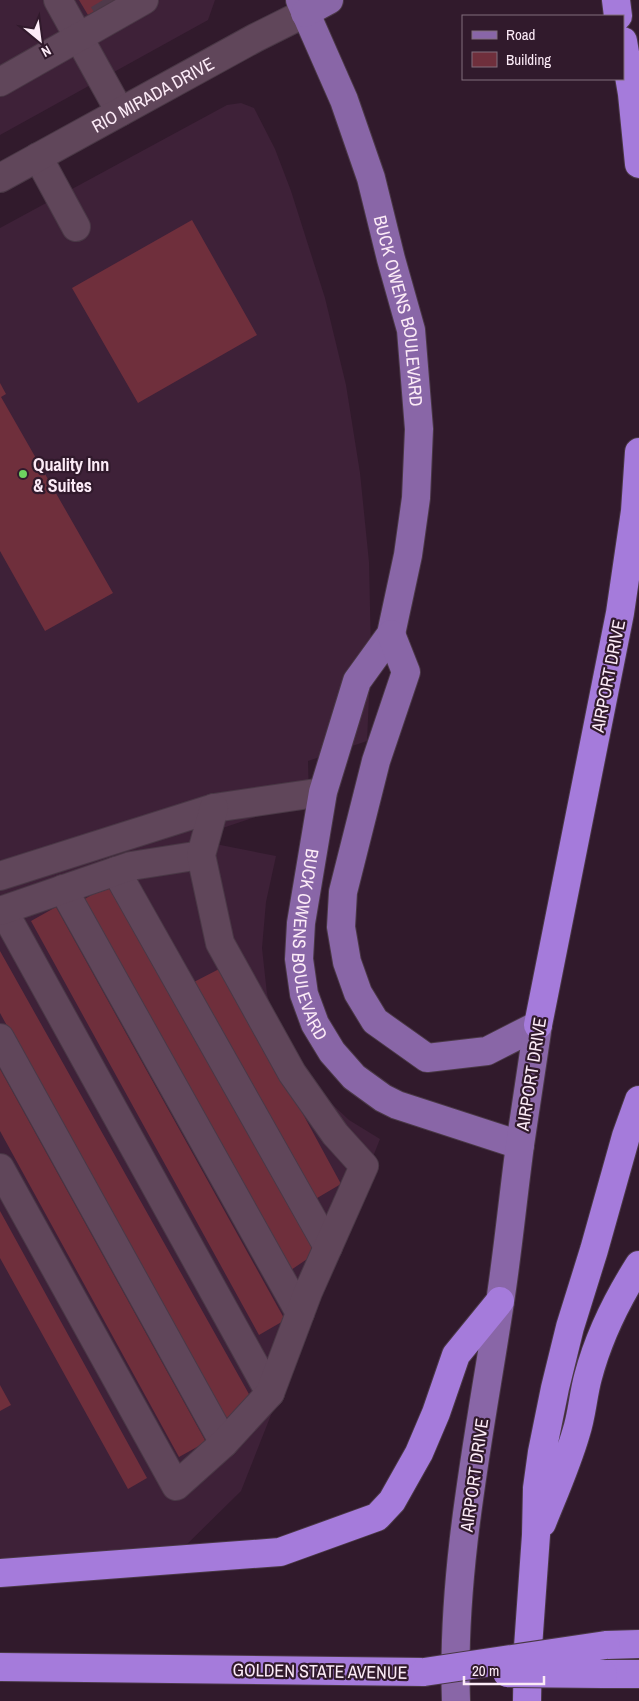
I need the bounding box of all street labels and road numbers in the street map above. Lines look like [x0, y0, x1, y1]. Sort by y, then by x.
street label: RIO MIRADA DRIVE [87, 51, 218, 138]
street label: BUCK OWENS BOULEVARD [368, 213, 430, 407]
street label: AIRPORT DRIVE [585, 618, 631, 735]
street label: BUCK OWENS BOULEVARD [286, 847, 334, 1045]
street label: AIRPORT DRIVE [510, 1016, 552, 1133]
street label: AIRPORT DRIVE [454, 1417, 494, 1534]
street label: GOLDEN STATE AVENUE [232, 1657, 408, 1685]

